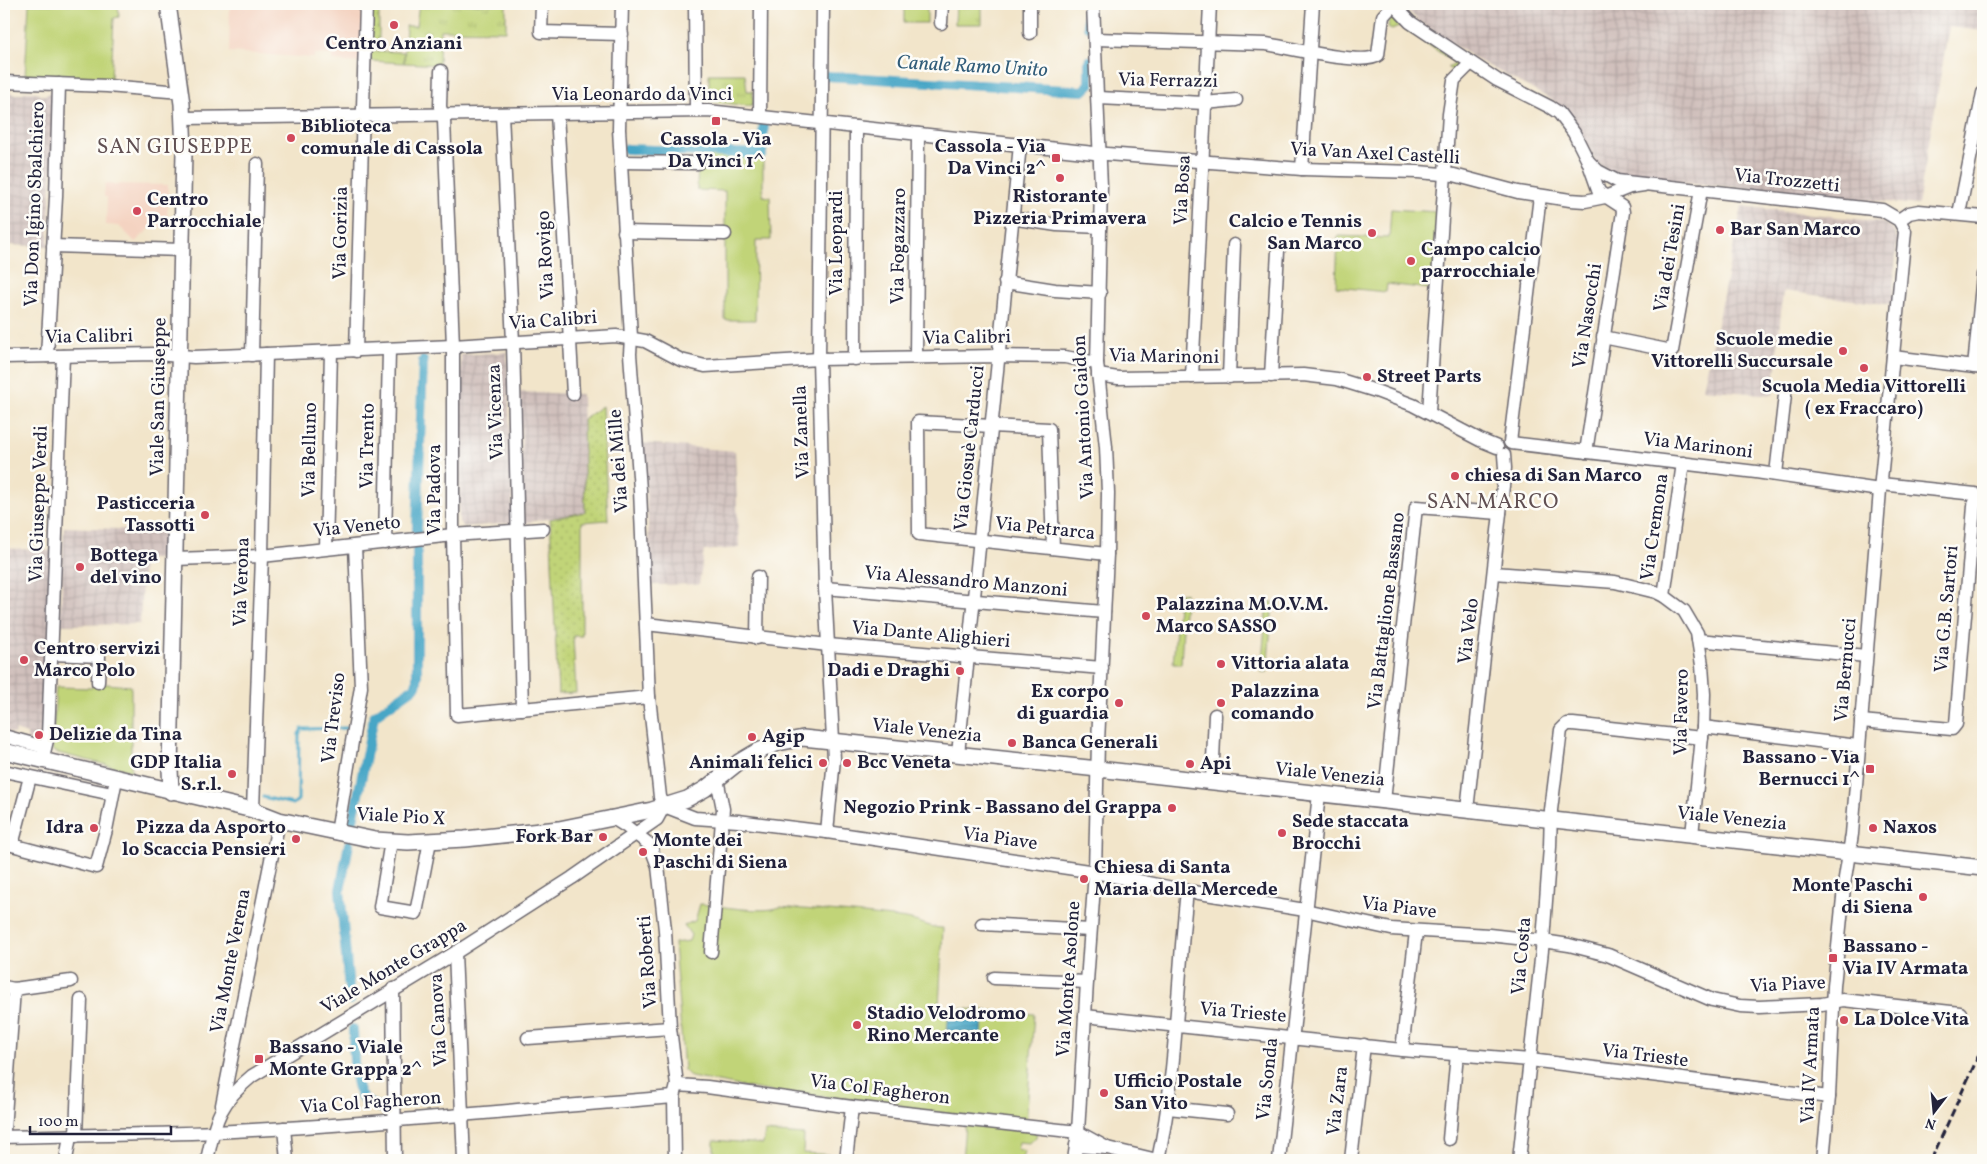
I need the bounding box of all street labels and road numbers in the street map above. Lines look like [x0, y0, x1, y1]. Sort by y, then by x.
street label: Via Ferrazzi [1118, 67, 1218, 95]
street label: Via Leonardo da Vinci [552, 82, 733, 108]
street label: Via Don Igino Sbalchiero [18, 101, 52, 307]
street label: Via Van Axel Castelli [1289, 137, 1461, 171]
street label: Via Bosa [1168, 154, 1198, 226]
street label: Via Trozzetti [1733, 163, 1841, 199]
street label: Via Gorizia [327, 186, 355, 280]
street label: Via Fogazzaro [885, 187, 913, 305]
street label: Via Leopardi [824, 190, 850, 296]
street label: Via dei Tesini [1648, 202, 1692, 314]
street label: Via Rovigo [531, 210, 561, 300]
street label: Via Nasocchi [1567, 261, 1609, 371]
street label: Via Calibri [508, 305, 598, 337]
street label: Viale San Giuseppe [145, 317, 173, 477]
street label: Via Calibri [45, 323, 134, 351]
street label: Via Calibri [923, 324, 1012, 352]
street label: Via Antonio Gaidon [1067, 334, 1101, 500]
street label: Via Marinoni [1109, 343, 1220, 371]
street label: Via Vicenza [481, 364, 511, 460]
street label: Via Giosuè Carducci [948, 364, 992, 532]
street label: Via Zanella [787, 385, 817, 479]
street label: Via Belluno [296, 402, 324, 498]
street label: Via Trento [354, 403, 382, 489]
street label: Via dei Mille [602, 408, 636, 514]
street label: Via Giuseppe Verdi [23, 425, 55, 583]
street label: Via Marinoni [1642, 426, 1755, 466]
street label: Via Padova [422, 444, 448, 536]
street label: Via Cremona [1635, 472, 1675, 582]
street label: Via Veneto [312, 509, 402, 545]
street label: Via Petrarca [994, 511, 1096, 547]
street label: Via Battaglione Bassano [1362, 511, 1412, 711]
street label: Via Verona [227, 537, 257, 627]
street label: Via G.B. Sartori [1928, 544, 1966, 674]
street label: Via Alessandro Manzoni [863, 560, 1069, 604]
street label: Via Velo [1452, 596, 1486, 666]
street label: Via Dante Alighieri [851, 615, 1012, 655]
street label: Via Bernucci [1828, 616, 1864, 723]
street label: Via Favero [1668, 668, 1696, 756]
street label: Via Treviso [316, 671, 352, 765]
street label: Viale Venezia [871, 712, 983, 750]
street label: Viale Venezia [1274, 756, 1386, 794]
street label: Viale Venezia [1676, 800, 1788, 838]
street label: Viale Pio X [356, 802, 446, 832]
street label: Via Piave [961, 821, 1039, 857]
street label: Via Monte Verena [204, 887, 258, 1035]
street label: Via Piave [1360, 890, 1438, 926]
street label: Via Monte Asolone [1051, 900, 1087, 1058]
street label: Viale Monte Grappa [316, 913, 472, 1021]
street label: Via Roberti [632, 914, 664, 1009]
street label: Via Costa [1506, 916, 1538, 996]
street label: Via Piave [1750, 970, 1826, 1000]
street label: Via Canova [424, 973, 454, 1067]
street label: Via Trieste [1198, 996, 1288, 1030]
street label: Via IV Armata [1795, 1006, 1827, 1124]
street label: Via Sonda [1251, 1036, 1285, 1122]
street label: Via Trieste [1600, 1038, 1690, 1074]
street label: Via Zara [1321, 1065, 1355, 1137]
street label: Via Col Fagheron [808, 1068, 952, 1112]
street label: Via Col Fagheron [300, 1085, 442, 1121]

